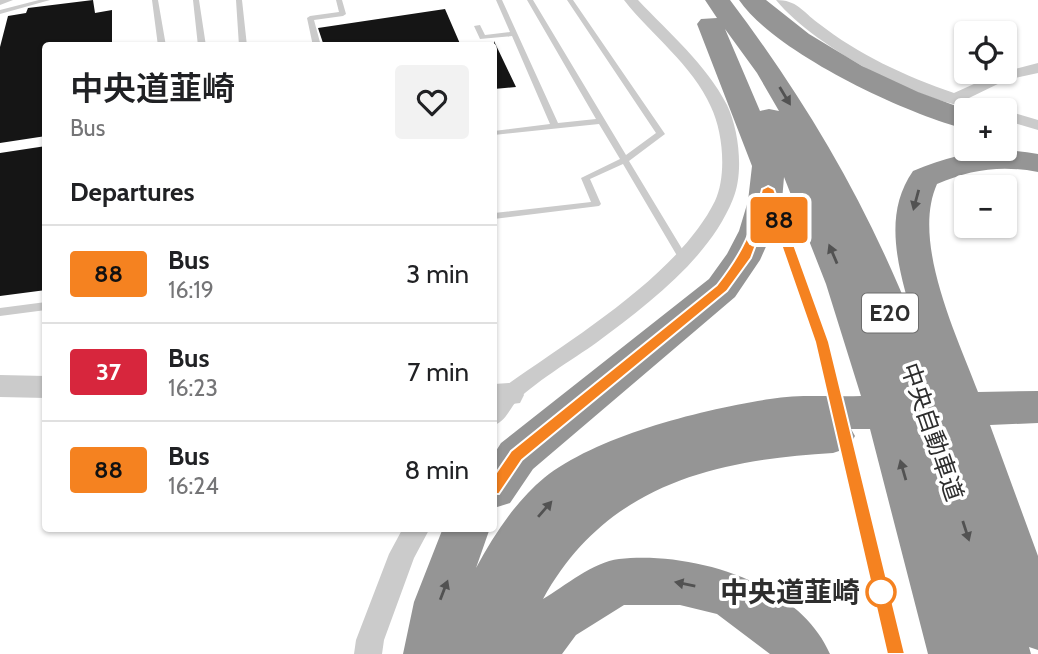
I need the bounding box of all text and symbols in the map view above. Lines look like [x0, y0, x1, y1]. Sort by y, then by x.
map controls [954, 21, 1017, 238]
button: locate [954, 21, 1017, 84]
button: heart [395, 65, 469, 139]
text: 中央道韮崎 [70, 68, 235, 108]
one-way arrow [778, 86, 791, 105]
button: + [954, 98, 1017, 161]
text: Bus [70, 114, 105, 142]
button: − [954, 175, 1017, 238]
text: Departures [70, 176, 194, 208]
one-way arrow [910, 189, 921, 211]
line badge: 88 [748, 197, 810, 243]
text: 88 [765, 205, 794, 234]
one-way arrow [827, 243, 838, 264]
text: Bus [168, 244, 209, 276]
text: 3 min [406, 258, 469, 290]
text: 88 [94, 259, 123, 288]
text: 16:19 [168, 276, 214, 304]
road number: E20 [862, 294, 918, 332]
text: Bus [168, 342, 209, 374]
text: 7 min [407, 356, 469, 388]
text: 37 [96, 357, 121, 386]
street label: 中央自動車道 [895, 359, 970, 505]
text: 16:23 [168, 374, 218, 402]
text: Bus [168, 440, 209, 472]
text: 8 min [405, 454, 469, 486]
text: 88 [94, 455, 123, 484]
one-way arrow [897, 460, 907, 481]
text: 16:24 [168, 472, 219, 500]
one-way arrow [537, 501, 552, 518]
one-way arrow [961, 520, 972, 541]
place label: 中央道韮崎 [720, 575, 860, 609]
marker: 中央道韮崎 [866, 577, 896, 607]
one-way arrow [674, 578, 696, 589]
one-way arrow [438, 579, 449, 600]

